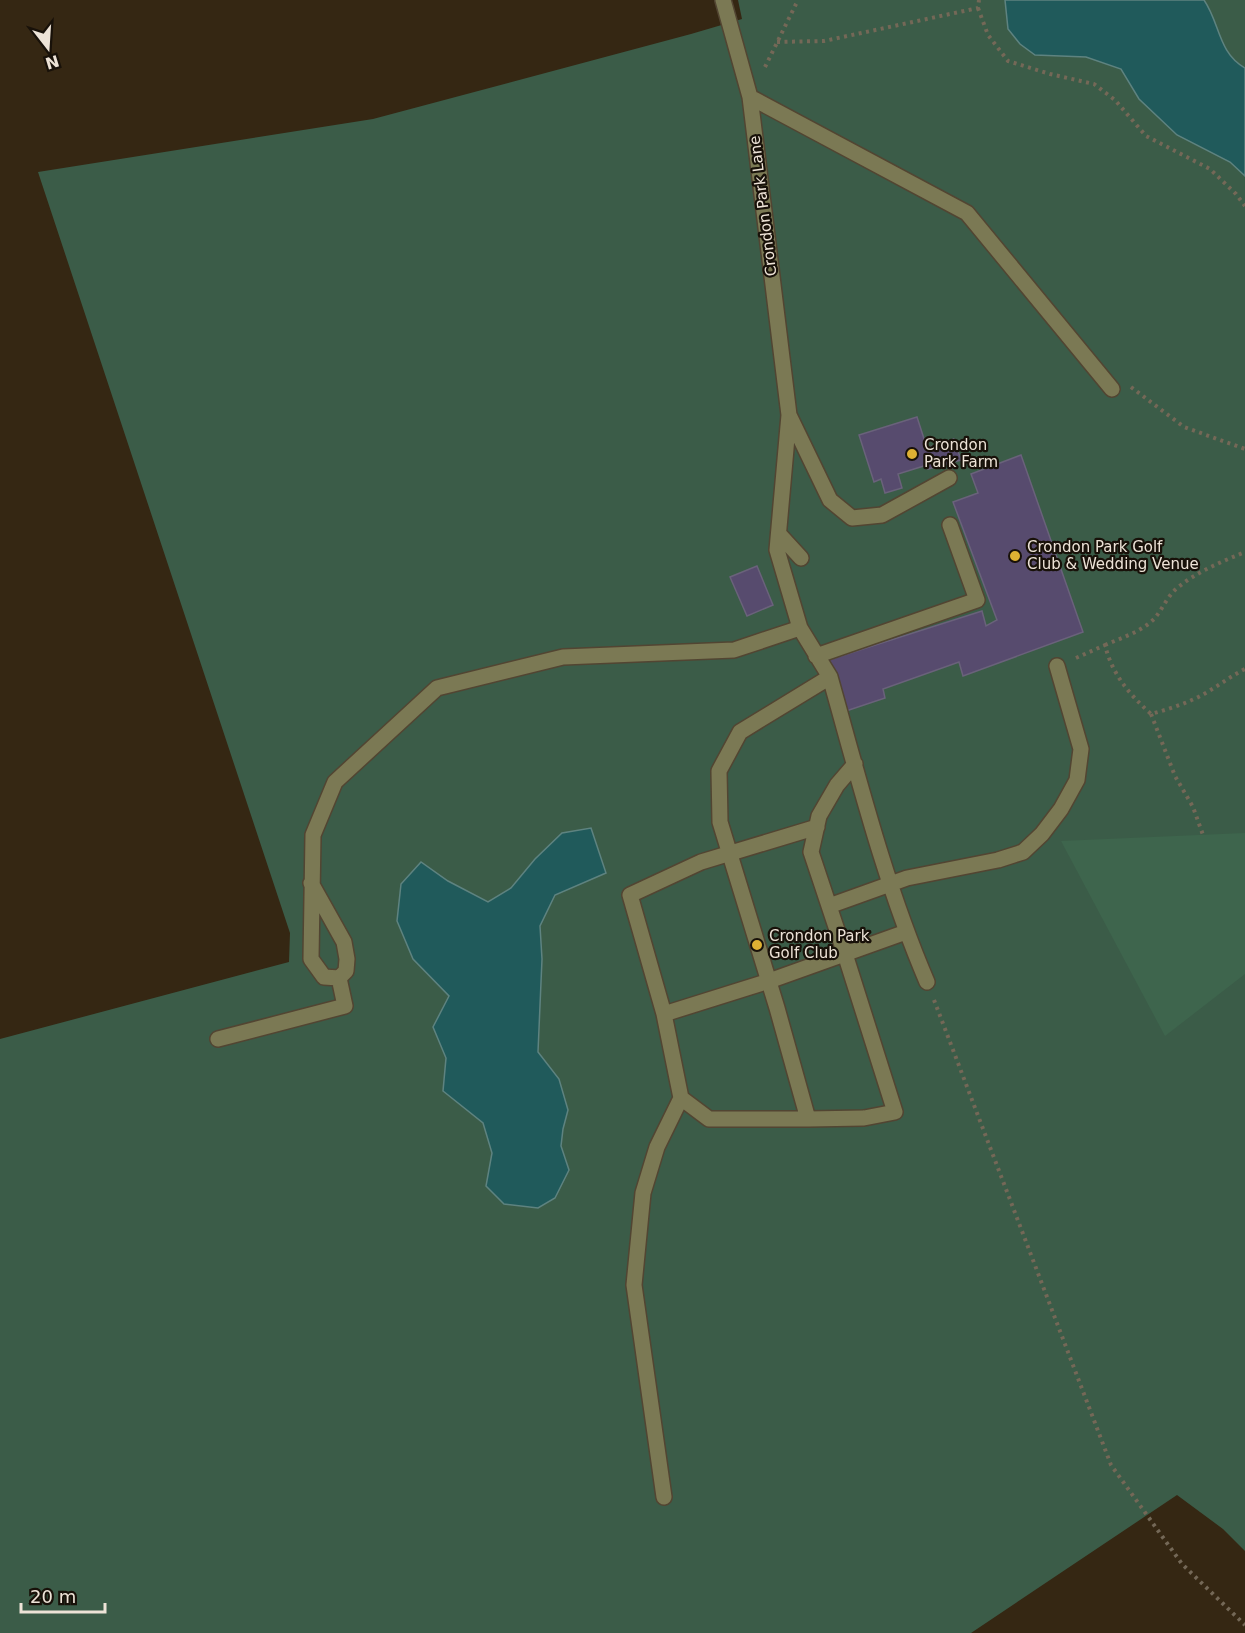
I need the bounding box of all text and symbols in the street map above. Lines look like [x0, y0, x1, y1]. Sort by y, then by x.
north arrow [18, 18, 78, 78]
text: N [43, 51, 61, 73]
street label: Crondon Park Lane [745, 135, 781, 277]
place label: Crondon Park Farm [924, 436, 998, 471]
marker: Crondon Park Farm [905, 447, 919, 461]
place label: Crondon Park Golf Club & Wedding Venue [1027, 538, 1199, 573]
marker: Crondon Park Golf Club & Wedding Venue [1008, 549, 1022, 563]
place label: Crondon Park Golf Club [769, 927, 870, 962]
marker: Crondon Park Golf Club [750, 938, 764, 952]
scale bar [21, 1576, 105, 1614]
text: 20 m [30, 1586, 76, 1607]

